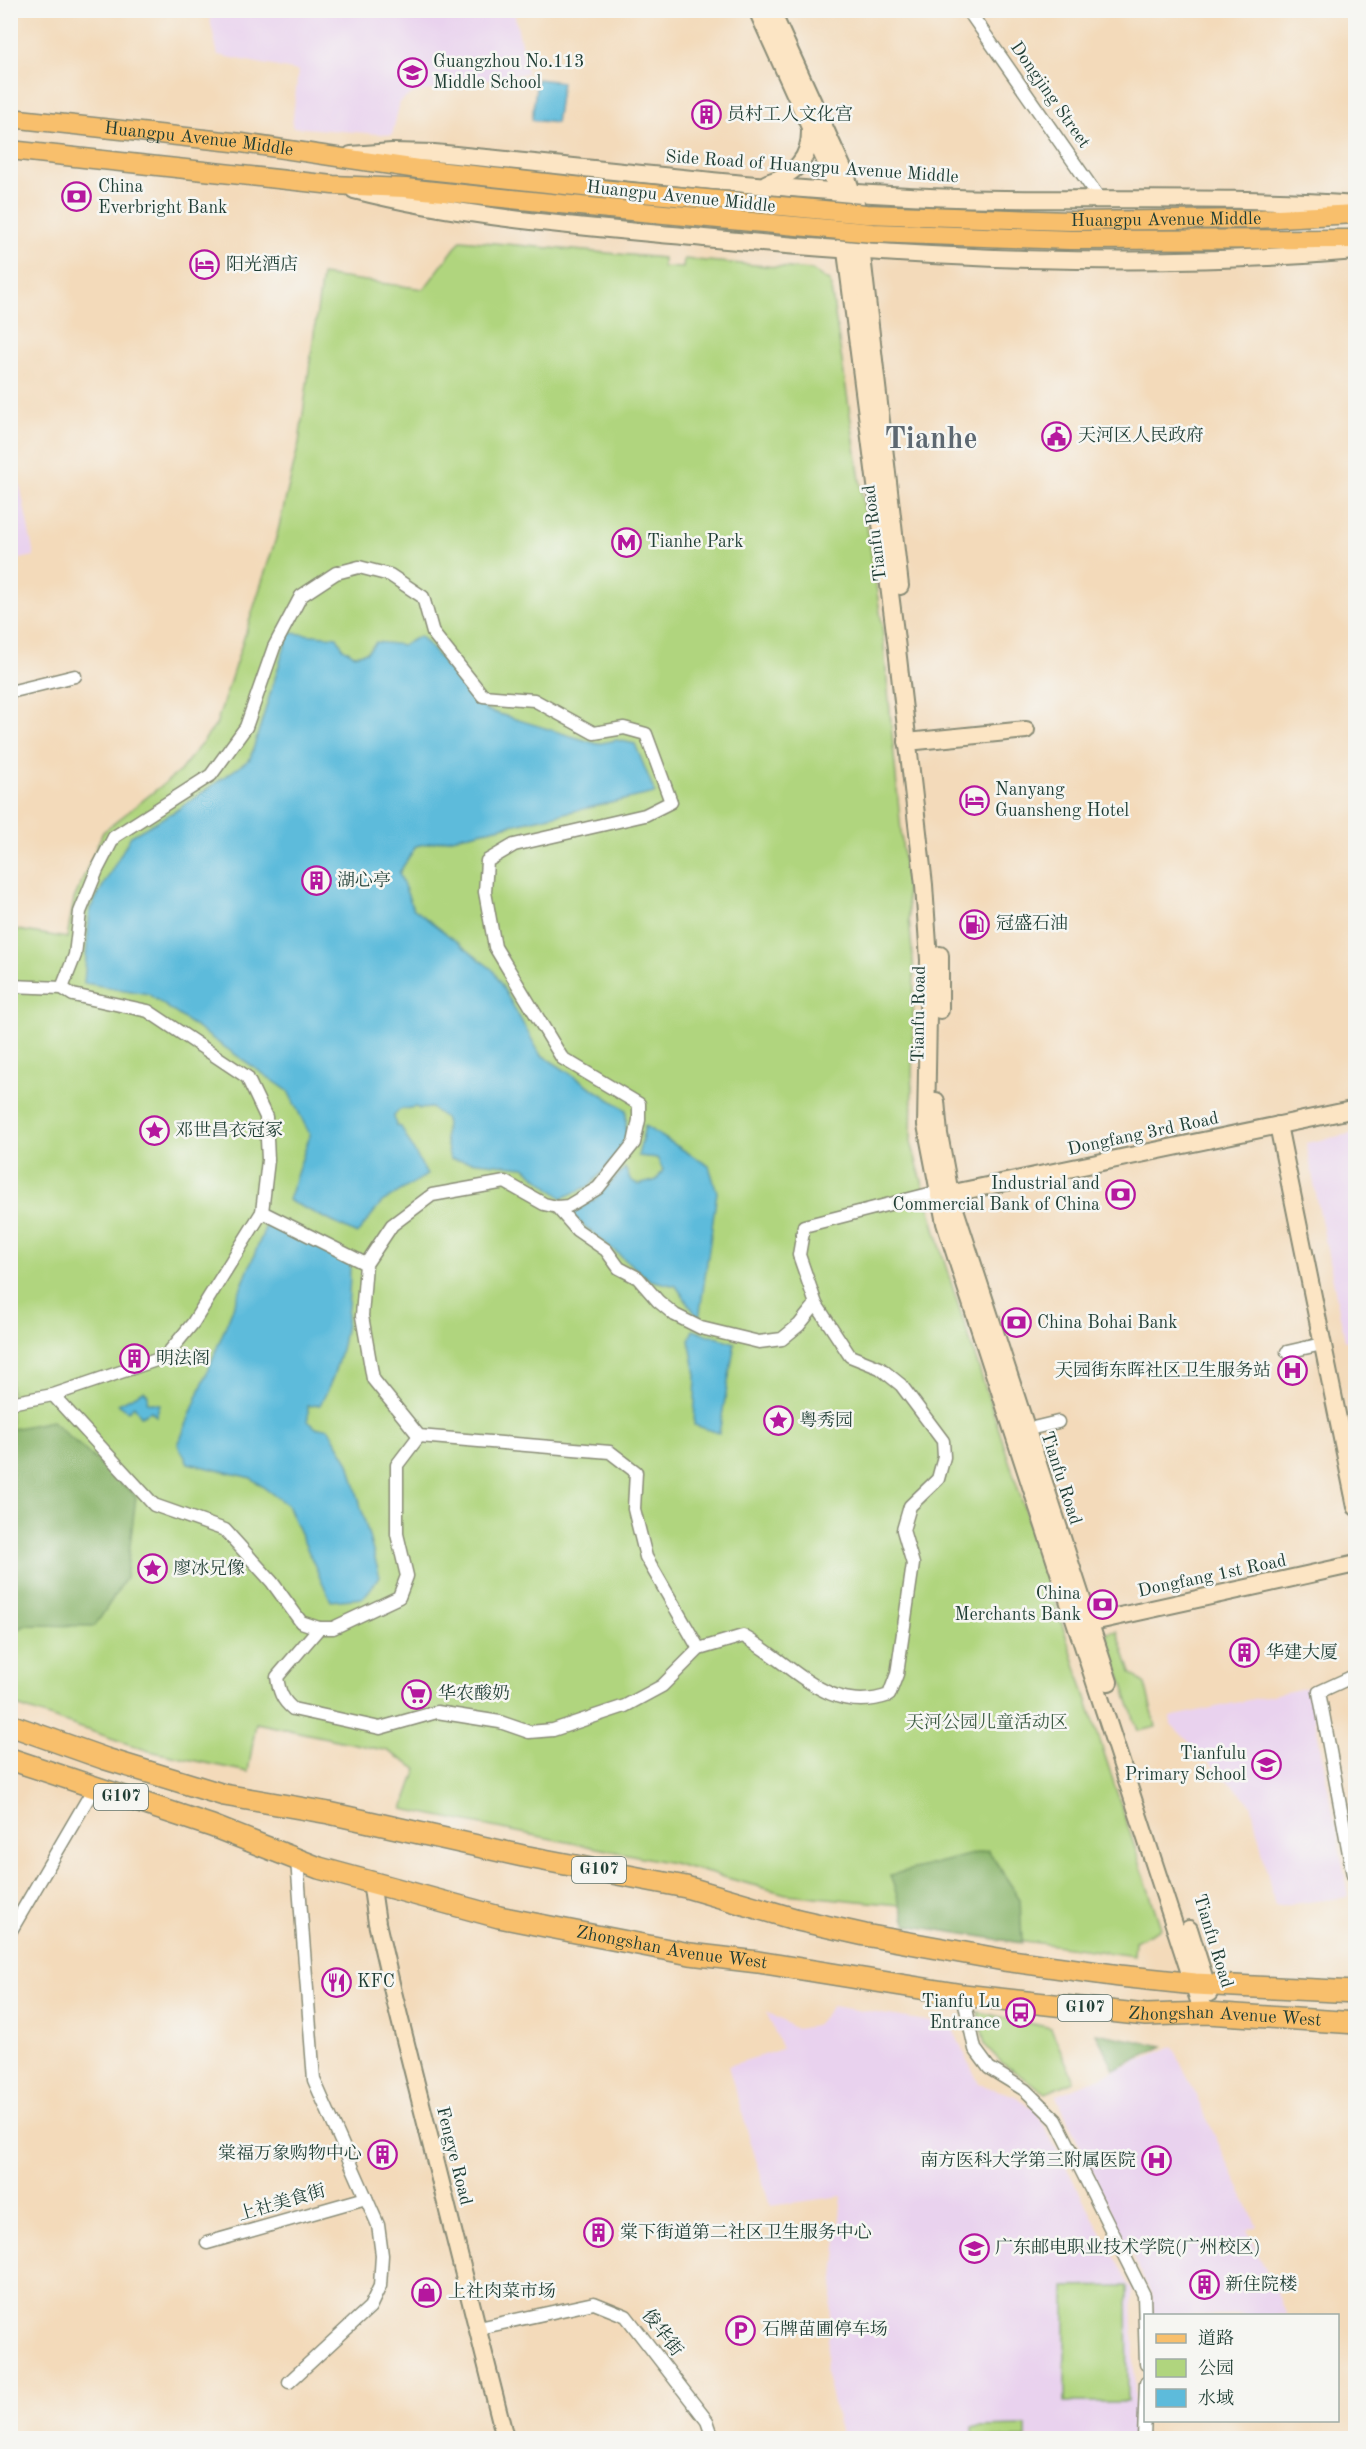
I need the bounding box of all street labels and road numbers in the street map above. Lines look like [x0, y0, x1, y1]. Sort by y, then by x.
street label: Dongjing Street [1007, 39, 1093, 151]
street label: Huangpu Avenue Middle [103, 119, 295, 159]
street label: Side Road of Huangpu Avenue Middle [665, 148, 959, 186]
street label: Huangpu Avenue Middle [585, 178, 777, 216]
street label: Huangpu Avenue Middle [1071, 210, 1262, 230]
street label: Tianfu Road [860, 484, 890, 582]
street label: Tianfu Road [909, 965, 929, 1063]
street label: Dongfang 3rd Road [1066, 1109, 1220, 1159]
street label: Tianfu Road [1037, 1429, 1085, 1527]
street label: Dongfang 1st Road [1136, 1551, 1288, 1601]
road number: G107 [94, 1784, 148, 1810]
road number: G107 [572, 1857, 626, 1883]
street label: Tianfu Road [1190, 1892, 1236, 1990]
street label: Zhongshan Avenue West [575, 1923, 769, 1972]
road number: G107 [1058, 1995, 1112, 2021]
street label: Zhongshan Avenue West [1127, 2004, 1322, 2030]
street label: Fengye Road [433, 2105, 475, 2207]
street label: 上社美食街 [236, 2180, 328, 2224]
street label: 俊华街 [638, 2305, 687, 2360]

